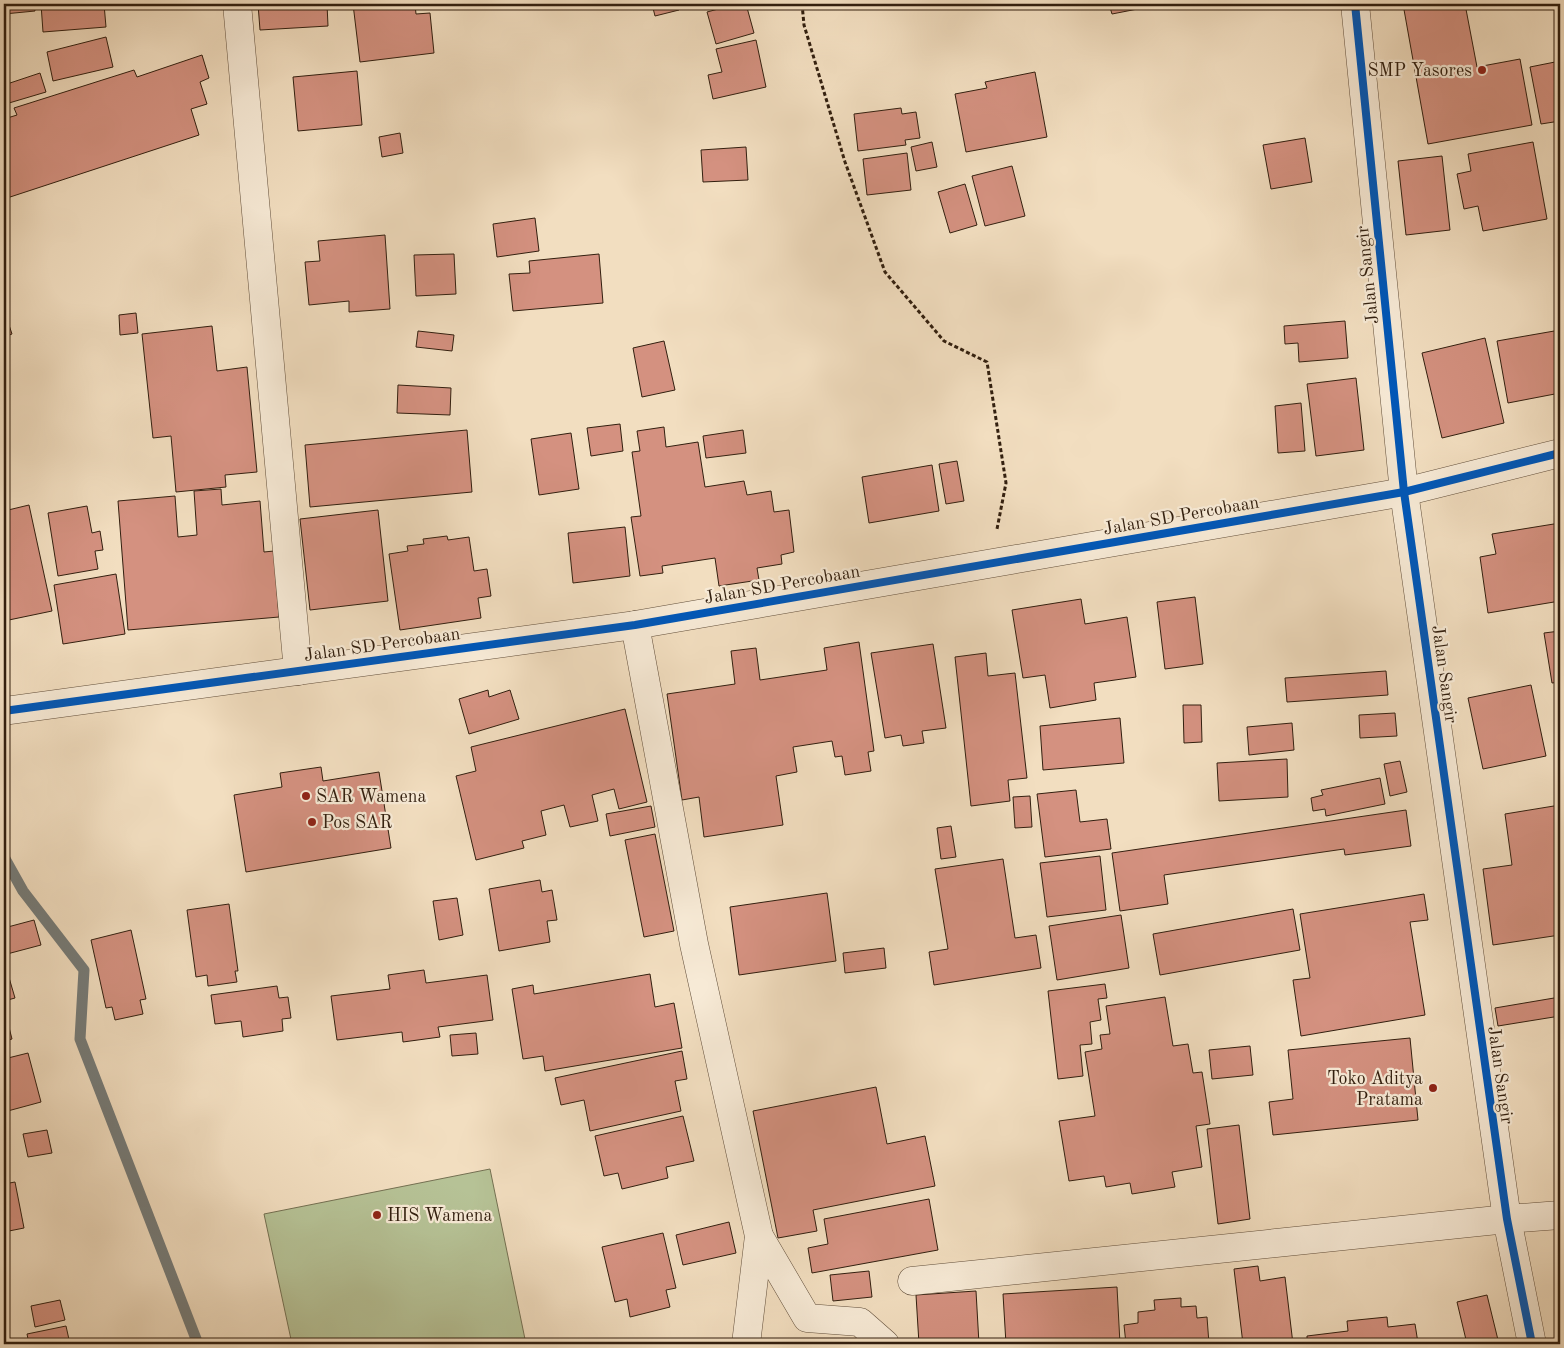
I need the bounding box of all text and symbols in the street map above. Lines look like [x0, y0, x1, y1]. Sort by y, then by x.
place label: SMP Yasores [1367, 62, 1472, 80]
marker: SMP Yasores [1476, 64, 1488, 76]
street label: Jalan Sangir [1354, 224, 1382, 325]
street label: Jalan SD Percobaan [1102, 493, 1261, 539]
street label: Jalan SD Percobaan [703, 562, 862, 608]
street label: Jalan Sangir [1428, 624, 1460, 725]
street label: Jalan SD Percobaan [303, 625, 462, 665]
place label: SAR Wamena [316, 788, 426, 806]
marker: SAR Wamena [300, 790, 312, 802]
place label: Pos SAR [322, 814, 393, 832]
marker: Pos SAR [306, 816, 318, 828]
street label: Jalan Sangir [1484, 1025, 1516, 1126]
place label: Toko Aditya Pratama [1327, 1070, 1423, 1109]
marker: Toko Aditya Pratama [1427, 1082, 1439, 1094]
place label: HIS Wamena [387, 1207, 492, 1225]
marker: HIS Wamena [371, 1209, 383, 1221]

